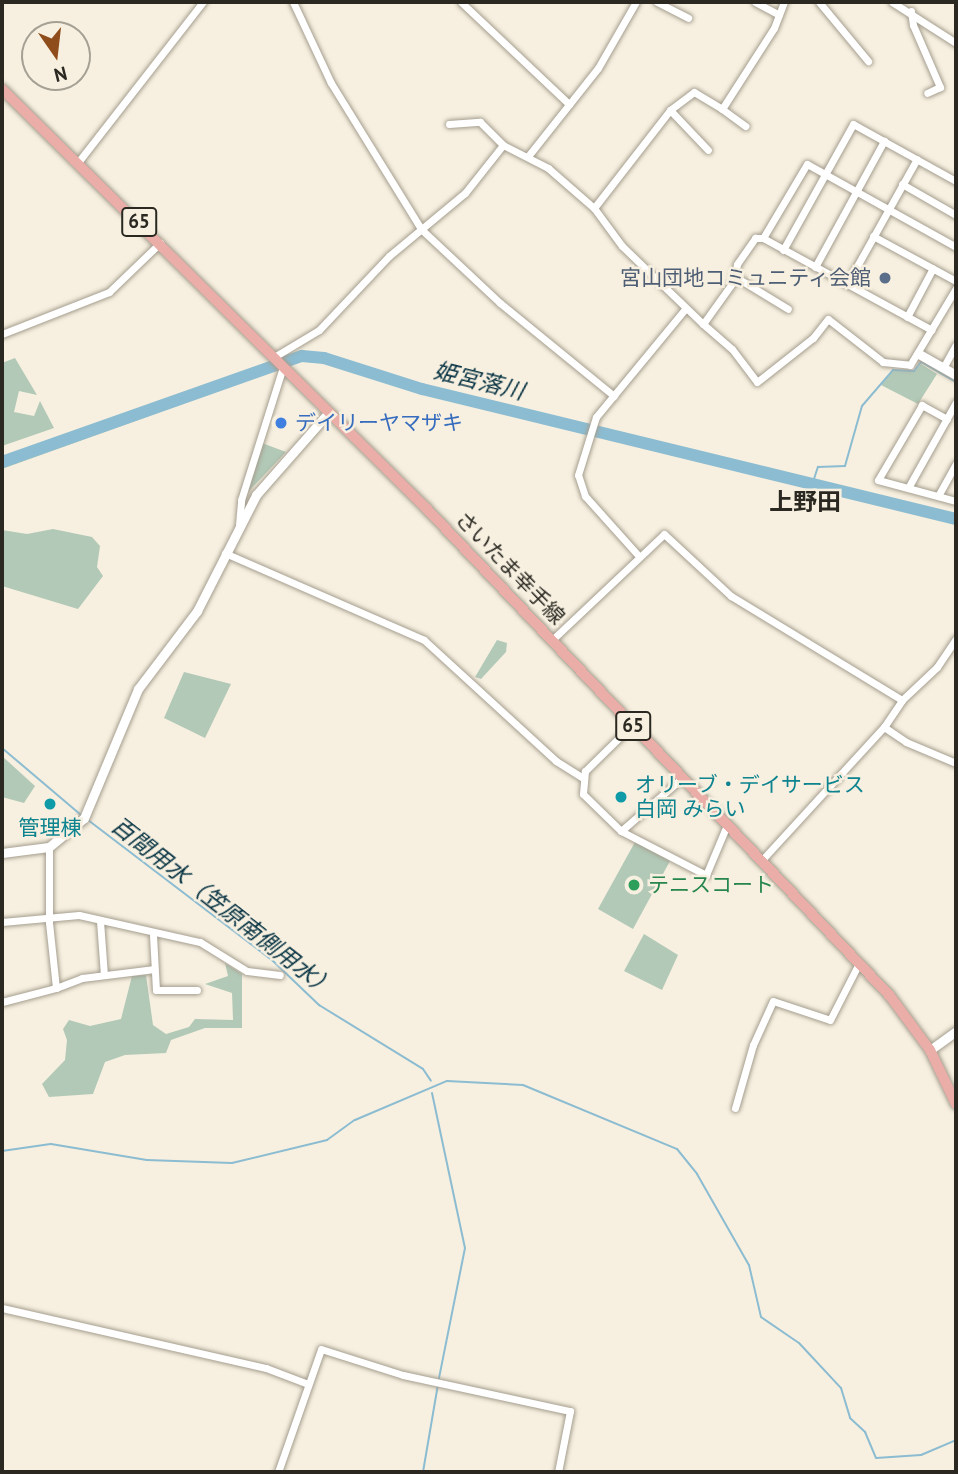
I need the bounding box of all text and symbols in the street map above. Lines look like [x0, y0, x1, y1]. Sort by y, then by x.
north arrow [21, 21, 91, 91]
text: N [52, 61, 70, 88]
road number: 65 [120, 206, 158, 238]
place label: 宮山団地コミュニティ会館 [619, 265, 871, 291]
marker: 宮山団地コミュニティ会館 [877, 270, 893, 286]
water label: 姫宮落川 [431, 356, 527, 406]
place label: デイリーヤマザキ [295, 410, 463, 436]
marker: デイリーヤマザキ [273, 415, 289, 431]
district label: 上野田 [769, 488, 841, 516]
street label: さいたま幸手線 [450, 506, 570, 630]
road number: 65 [614, 710, 652, 741]
place label: オリーブ・デイサービス 白岡 みらい [635, 772, 866, 822]
marker: オリーブ・デイサービス 白岡 みらい [613, 789, 629, 805]
marker: 管理棟 [42, 796, 58, 812]
water label: 百間用水（笠原南側用水） [106, 811, 340, 1003]
place label: 管理棟 [19, 815, 81, 841]
place label: テニスコート [648, 872, 774, 898]
marker: テニスコート [626, 877, 642, 893]

